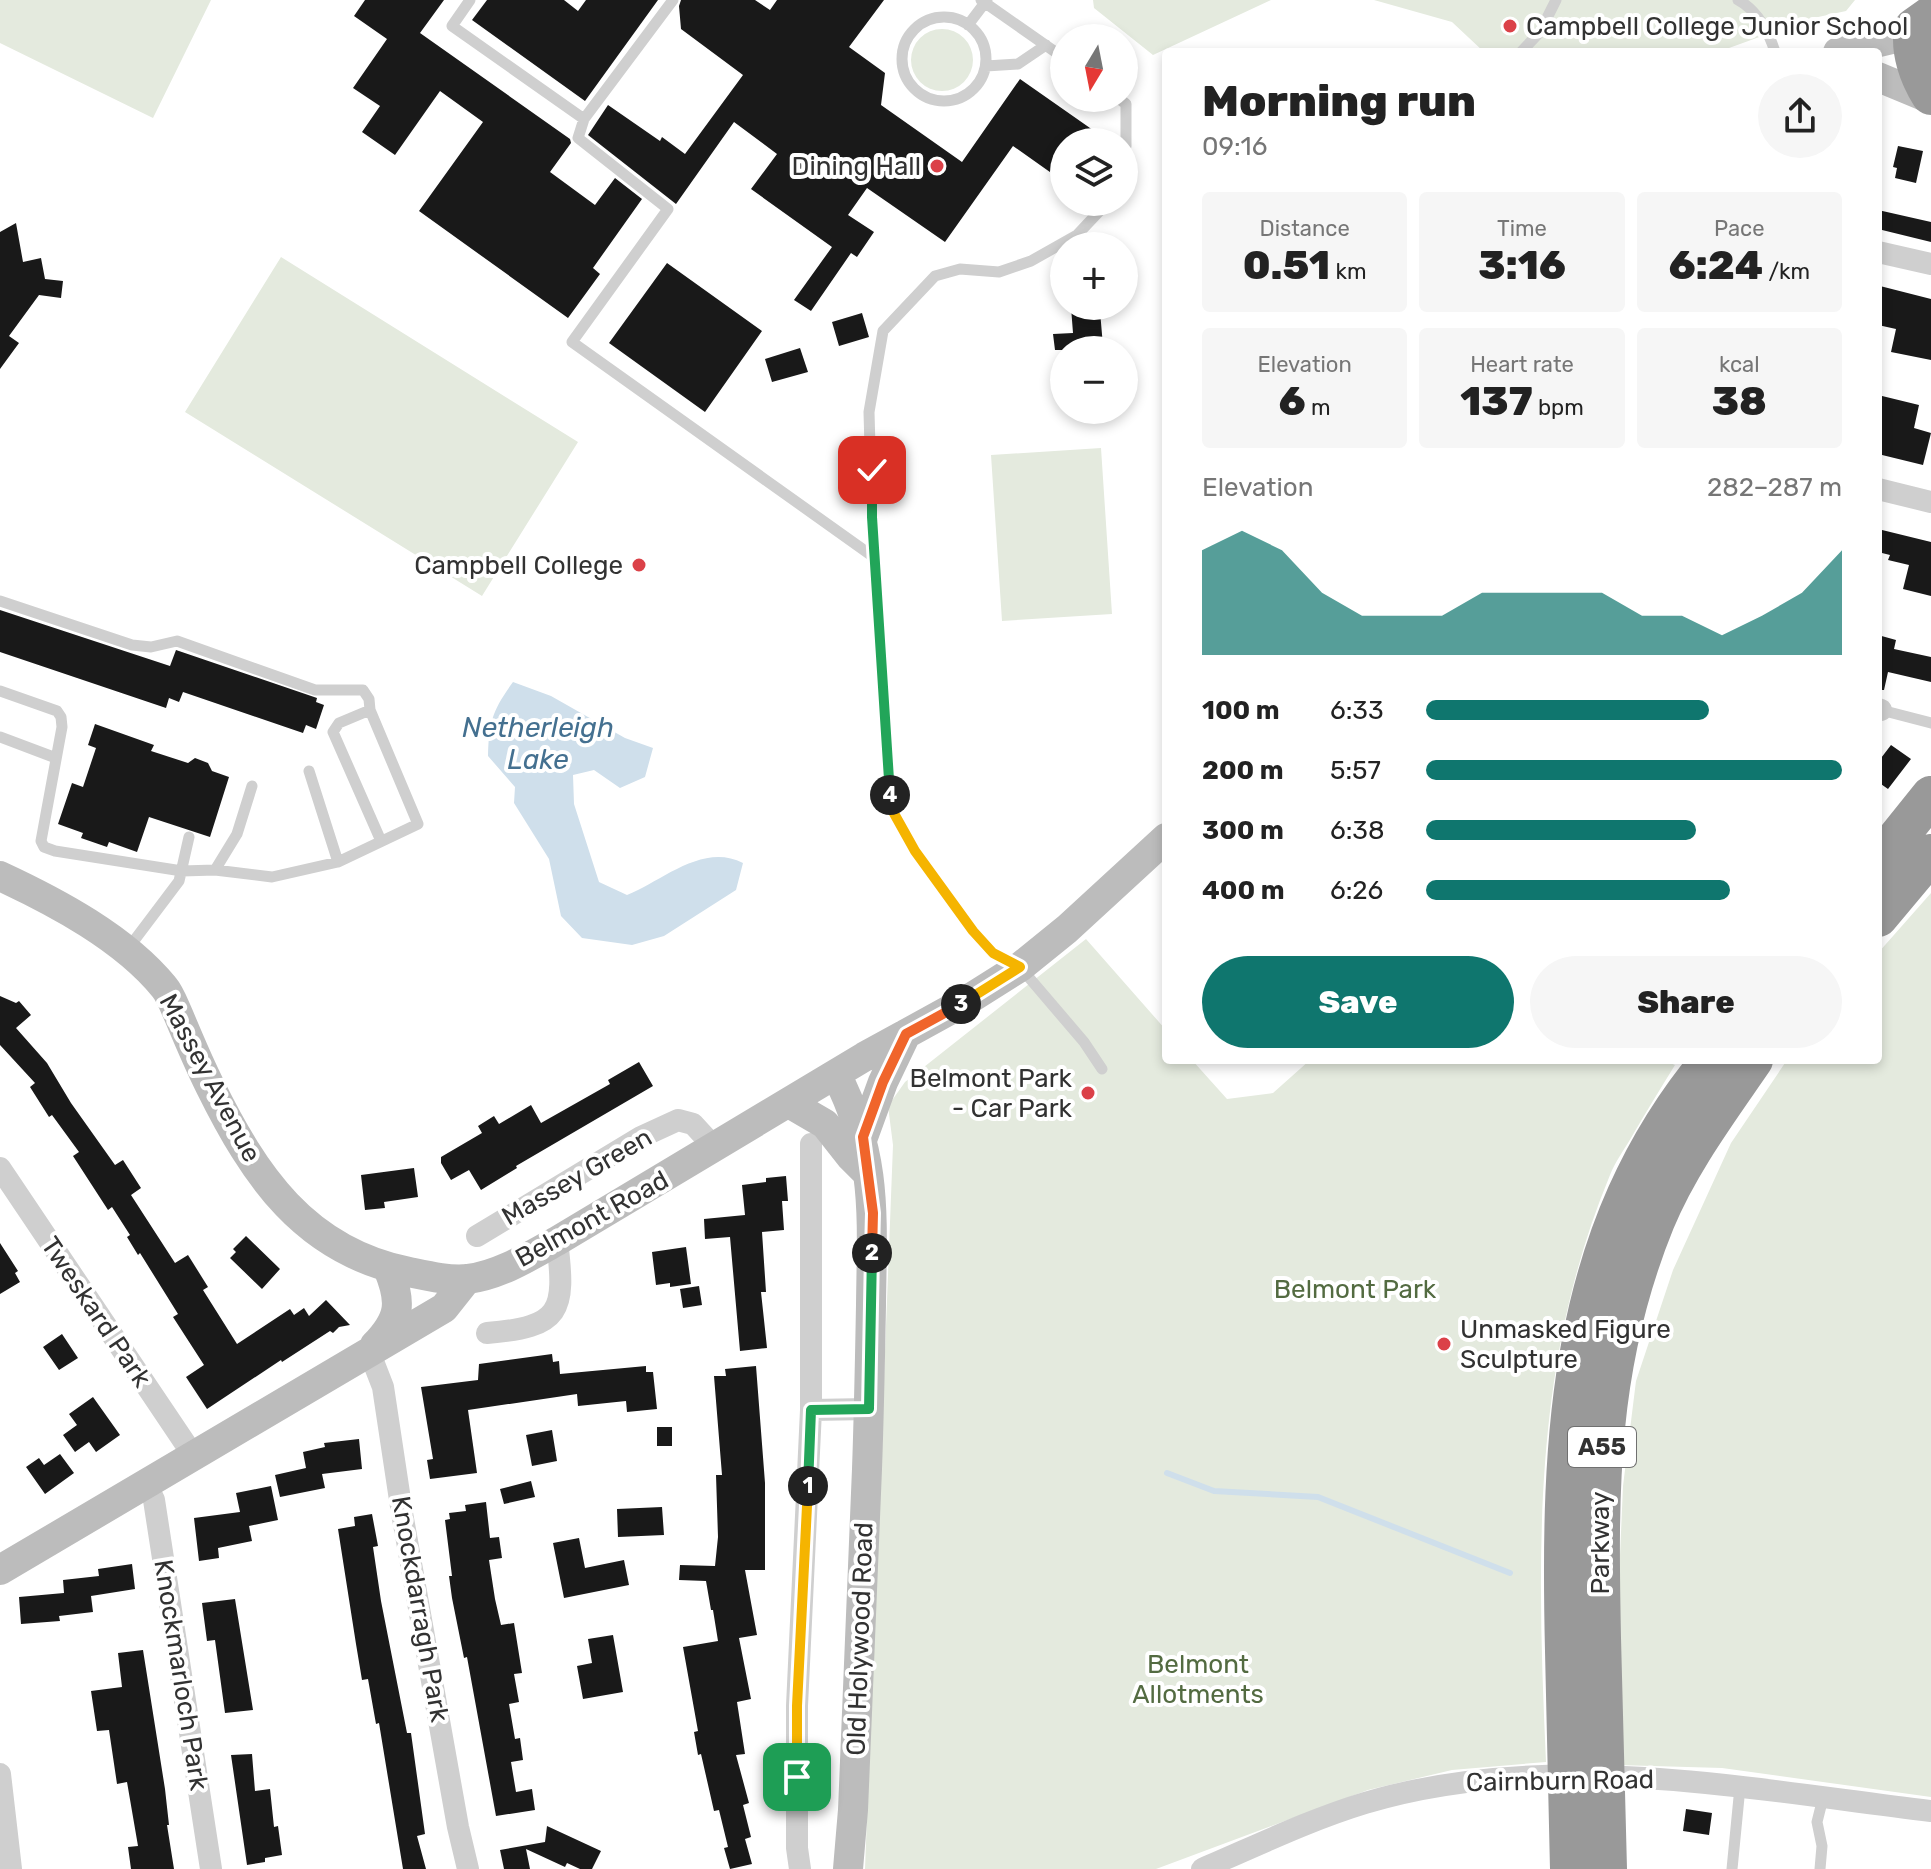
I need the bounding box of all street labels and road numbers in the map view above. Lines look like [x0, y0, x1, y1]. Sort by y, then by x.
street label: Massey Avenue [153, 989, 267, 1167]
street label: Massey Green [497, 1122, 657, 1232]
street label: Belmont Road [510, 1164, 674, 1274]
street label: Tweskard Park [34, 1231, 158, 1393]
road number: A55 [1568, 1427, 1636, 1467]
street label: Parkway [1585, 1492, 1616, 1594]
street label: Knockdarragh Park [385, 1494, 455, 1725]
street label: Old Holywood Road [840, 1522, 880, 1756]
street label: Knockmarloch Park [147, 1557, 215, 1793]
street label: Cairnburn Road [1466, 1764, 1654, 1798]

